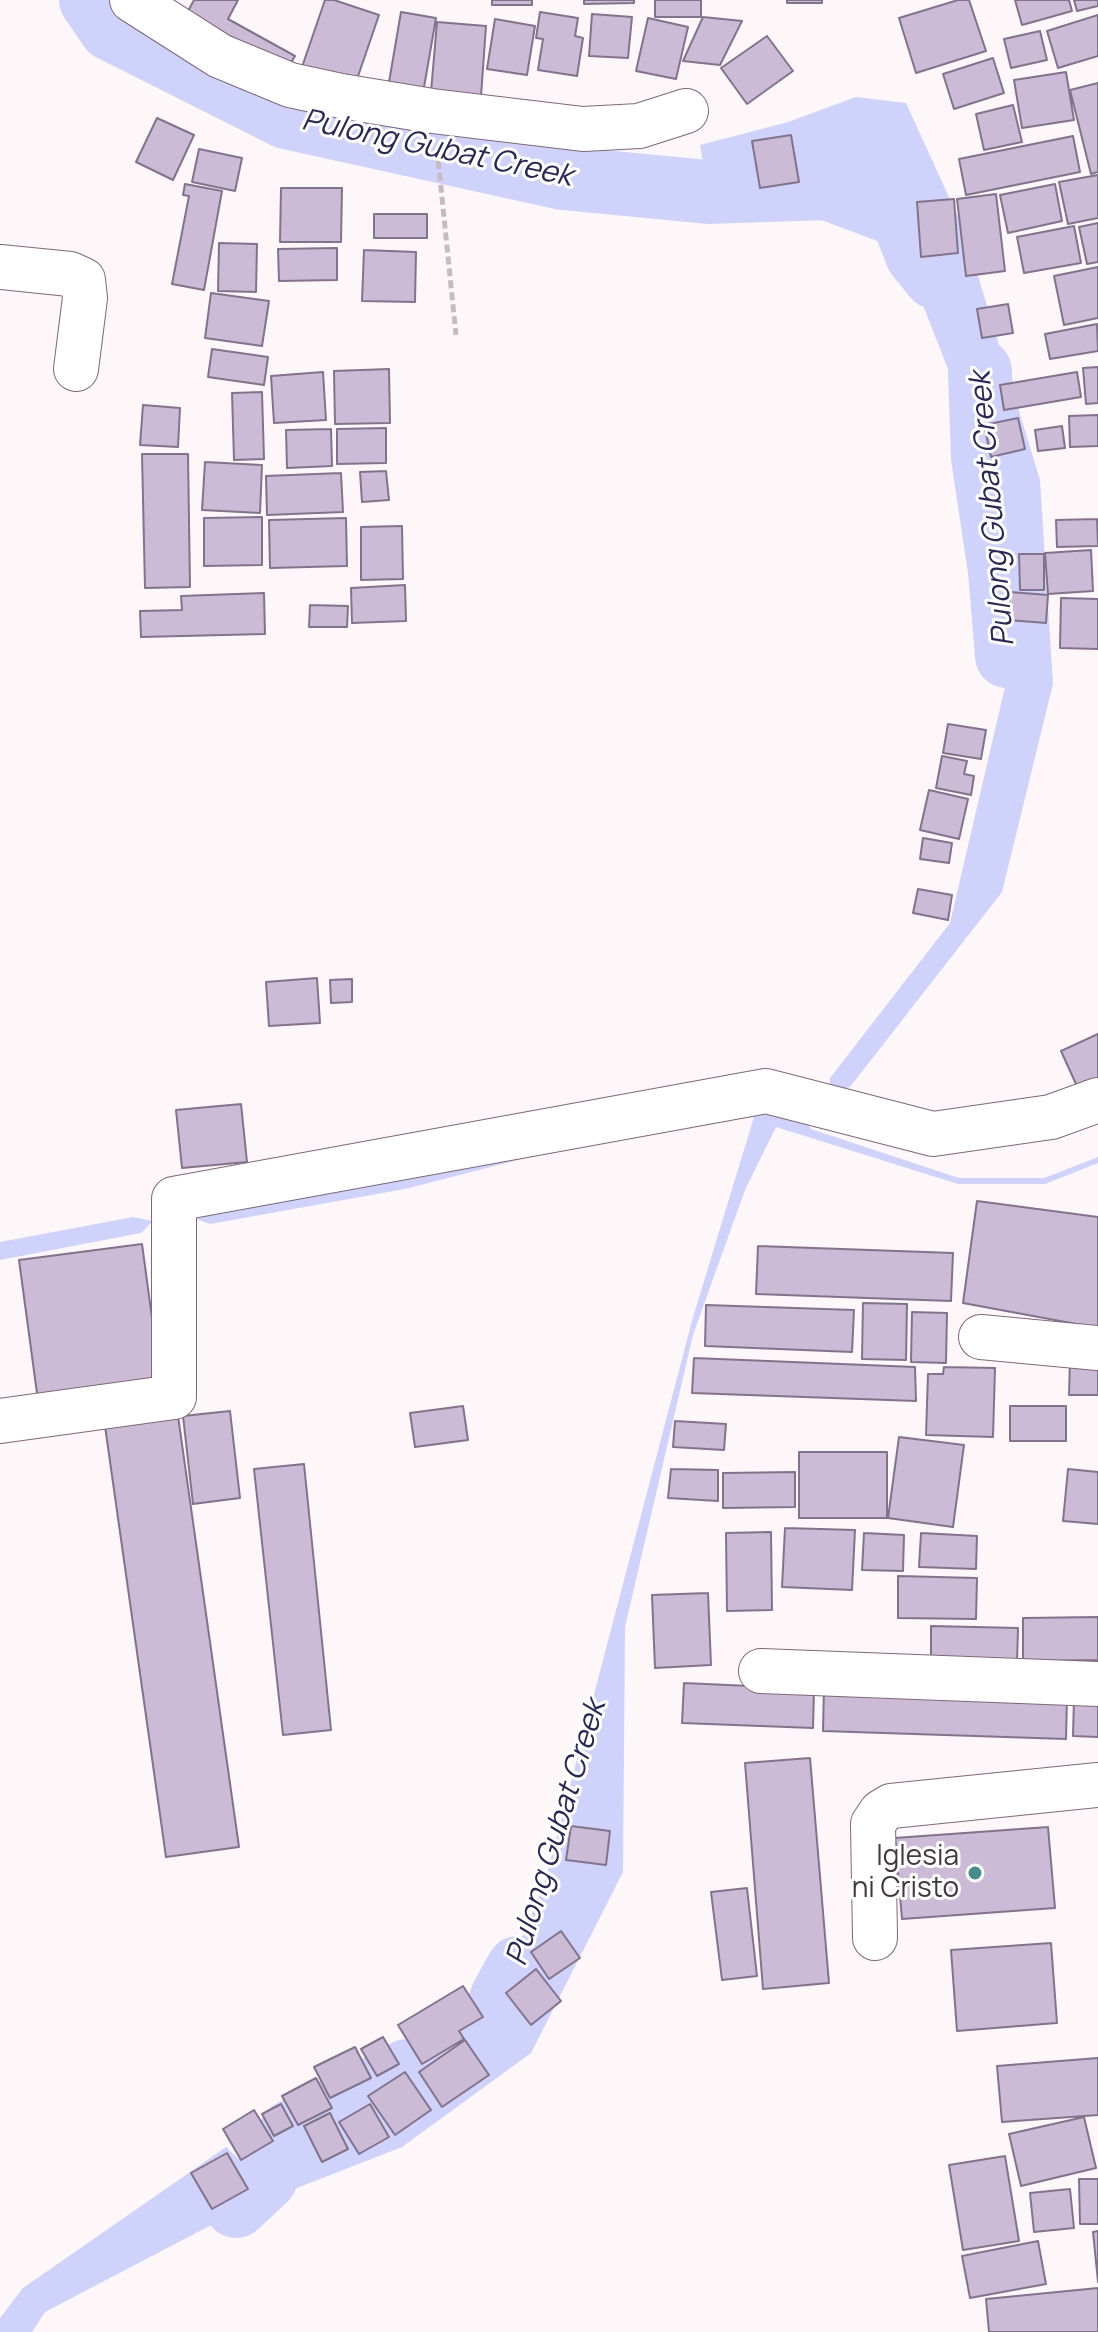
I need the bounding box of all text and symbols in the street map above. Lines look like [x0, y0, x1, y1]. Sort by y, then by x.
water label: Pulong Gubat Creek [298, 103, 576, 195]
water label: Pulong Gubat Creek [963, 370, 1023, 648]
water label: Pulong Gubat Creek [499, 1696, 615, 1970]
place label: Iglesia ni Cristo [852, 1840, 959, 1906]
marker: Iglesia ni Cristo [966, 1864, 984, 1882]

